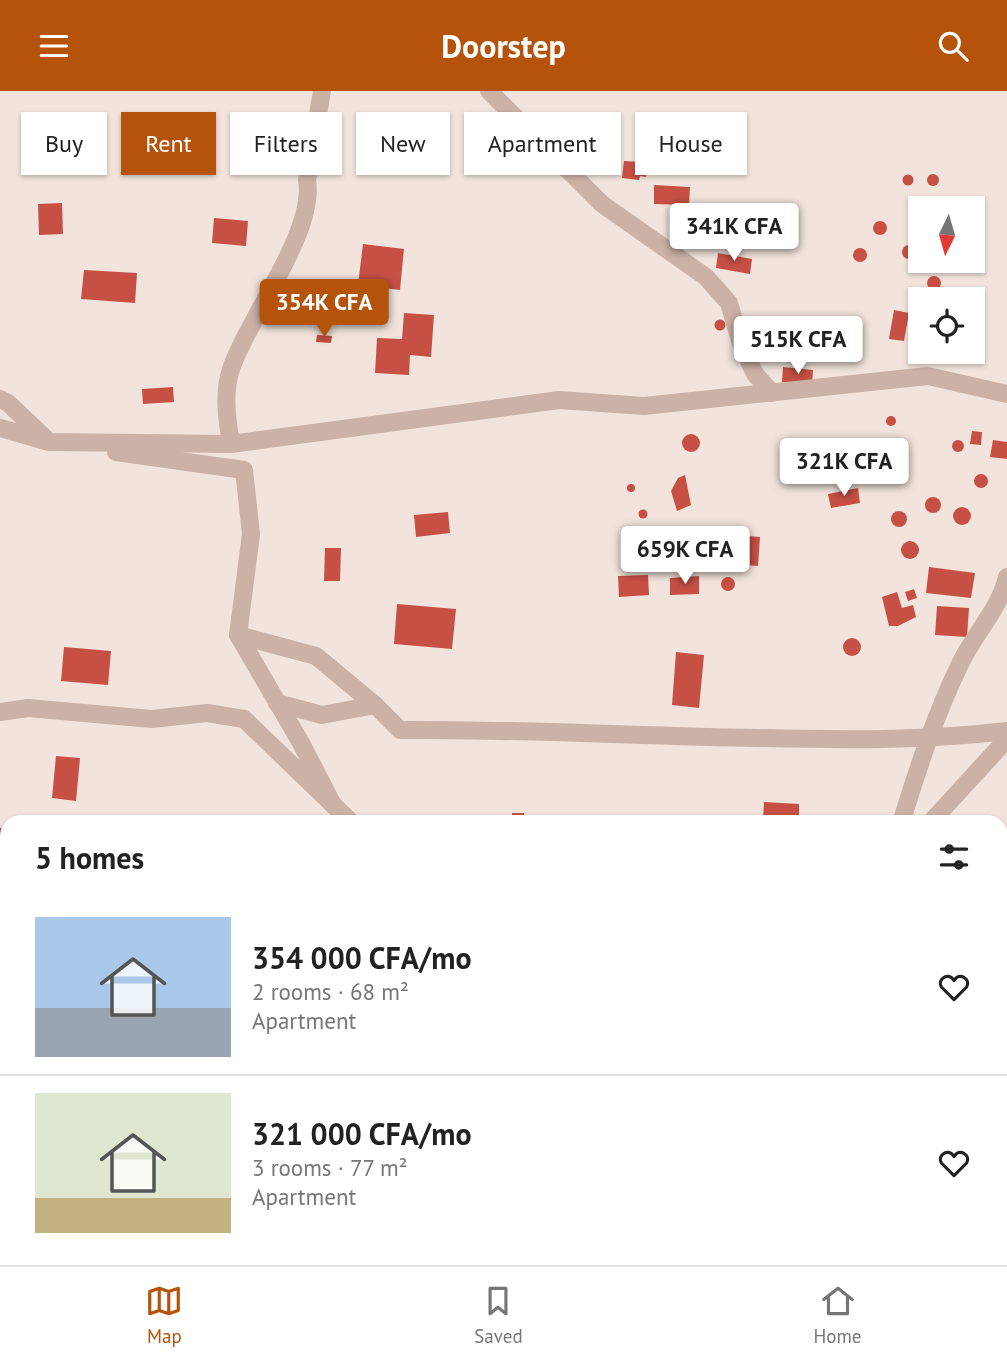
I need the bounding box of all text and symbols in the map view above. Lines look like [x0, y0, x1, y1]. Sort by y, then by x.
text: Doorstep [441, 25, 566, 67]
icon: menu [35, 27, 73, 65]
icon: search [934, 27, 972, 65]
chip: Buy [21, 112, 107, 175]
chip: Rent [121, 112, 216, 175]
chip: Filters [230, 112, 342, 175]
chip: New [356, 112, 450, 175]
chip: Apartment [464, 112, 621, 175]
chip: House [635, 112, 747, 175]
north arrow [908, 196, 985, 273]
map controls [908, 196, 985, 364]
pin: 341K CFA [662, 204, 806, 263]
text: 341K CFA [686, 211, 782, 240]
pin: 354K CFA [252, 279, 396, 339]
text: 354K CFA [276, 287, 372, 316]
button: locate [908, 287, 985, 364]
pin: 515K CFA [726, 317, 870, 376]
text: 515K CFA [750, 324, 846, 353]
pin: 321K CFA [772, 439, 916, 498]
text: 321K CFA [796, 446, 892, 475]
pin: 659K CFA [613, 526, 757, 586]
text: 659K CFA [637, 534, 733, 563]
text: 5 homes [35, 838, 144, 877]
icon: filters [935, 838, 973, 876]
text: 354 000 CFA/mo [252, 938, 472, 977]
icon: home [91, 945, 175, 1029]
icon: heart [935, 968, 973, 1006]
text: 2 rooms · 68 m² [252, 977, 409, 1006]
text: Apartment [252, 1006, 356, 1035]
text: 321 000 CFA/mo [252, 1114, 472, 1153]
icon: home [91, 1121, 175, 1205]
icon: heart [935, 1144, 973, 1182]
text: 3 rooms · 77 m² [252, 1153, 408, 1182]
text: Apartment [252, 1182, 356, 1211]
tab: Map [145, 1282, 183, 1348]
tab: Saved [474, 1282, 523, 1348]
tab: Home [813, 1282, 862, 1348]

